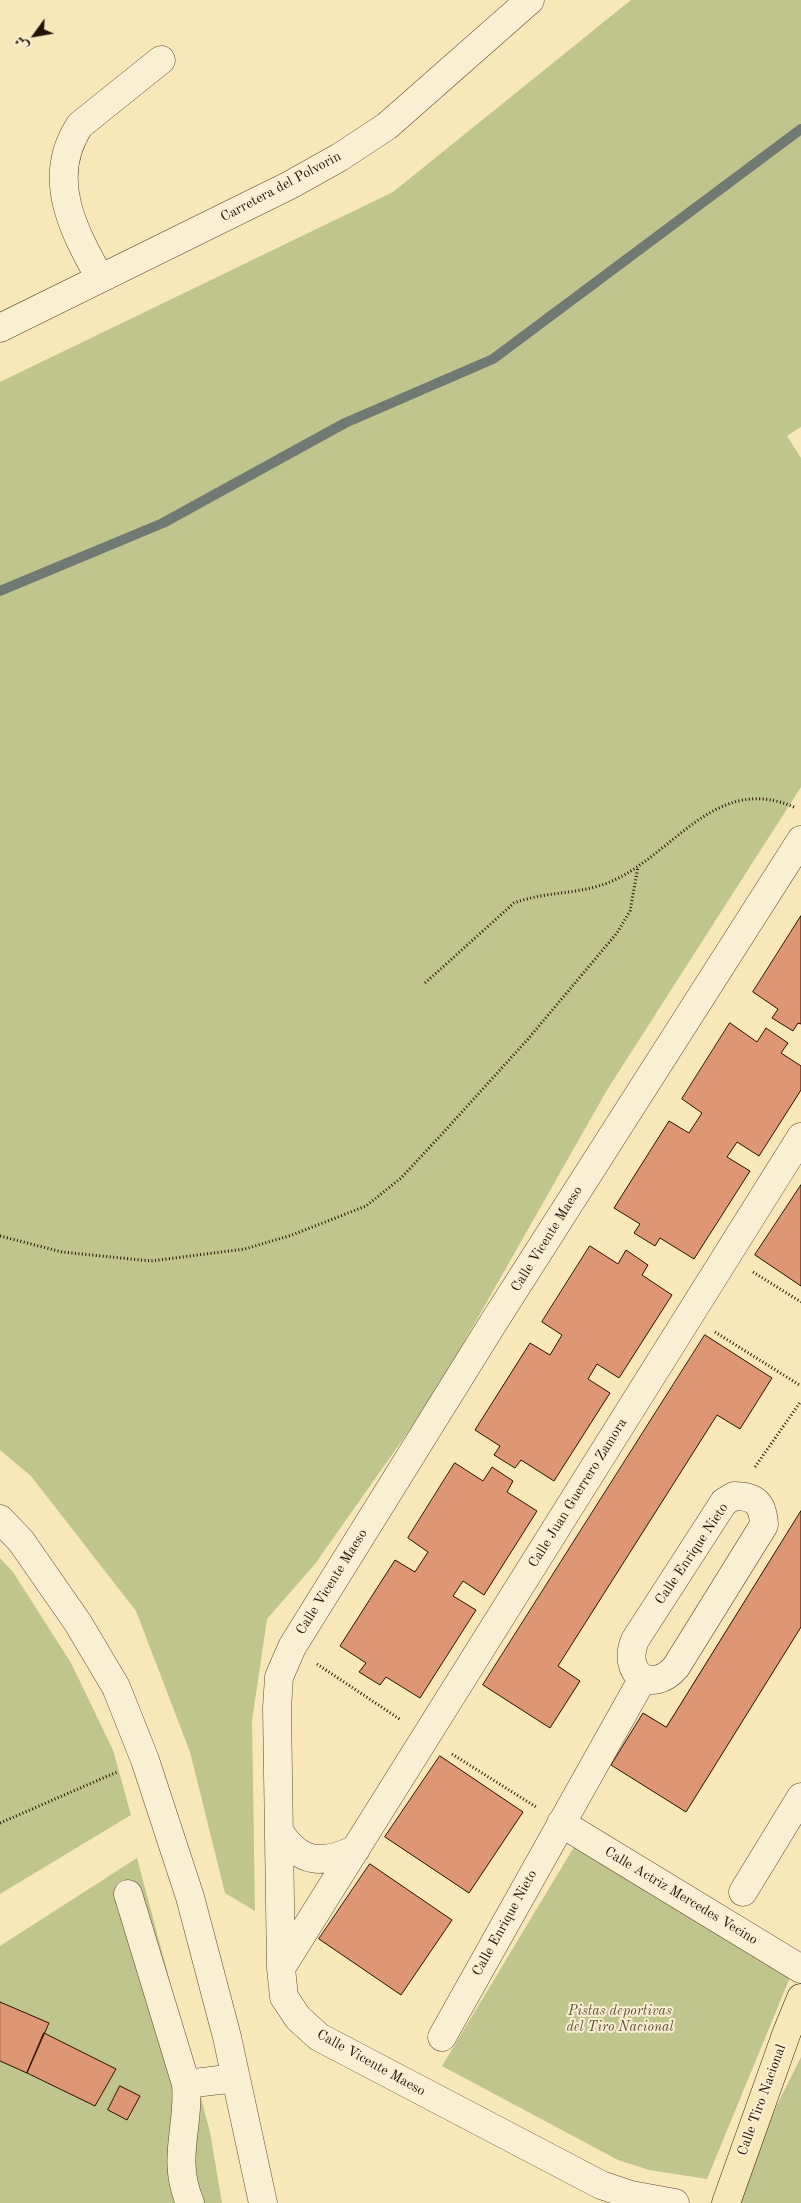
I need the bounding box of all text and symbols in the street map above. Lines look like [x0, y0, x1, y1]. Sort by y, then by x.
north arrow [10, 10, 60, 60]
text: ش [13, 33, 32, 53]
street label: Carretera del Polvorin [218, 148, 344, 226]
street label: Calle Vicente Maeso [508, 1183, 586, 1295]
street label: Calle Juan Guerrero Zamora [525, 1415, 631, 1571]
street label: Calle Enrique Nieto [652, 1500, 732, 1608]
street label: Calle Vicente Maeso [293, 1526, 371, 1638]
street label: Calle Actriz Mercedes Vecino [601, 1843, 761, 1949]
street label: Calle Enrique Nieto [469, 1867, 541, 1979]
park label: Pistas deportivas del Tiro Nacional [566, 2003, 674, 2035]
street label: Calle Vicente Maeso [314, 2026, 428, 2100]
street label: Calle Tiro Nacional [734, 2042, 790, 2158]

